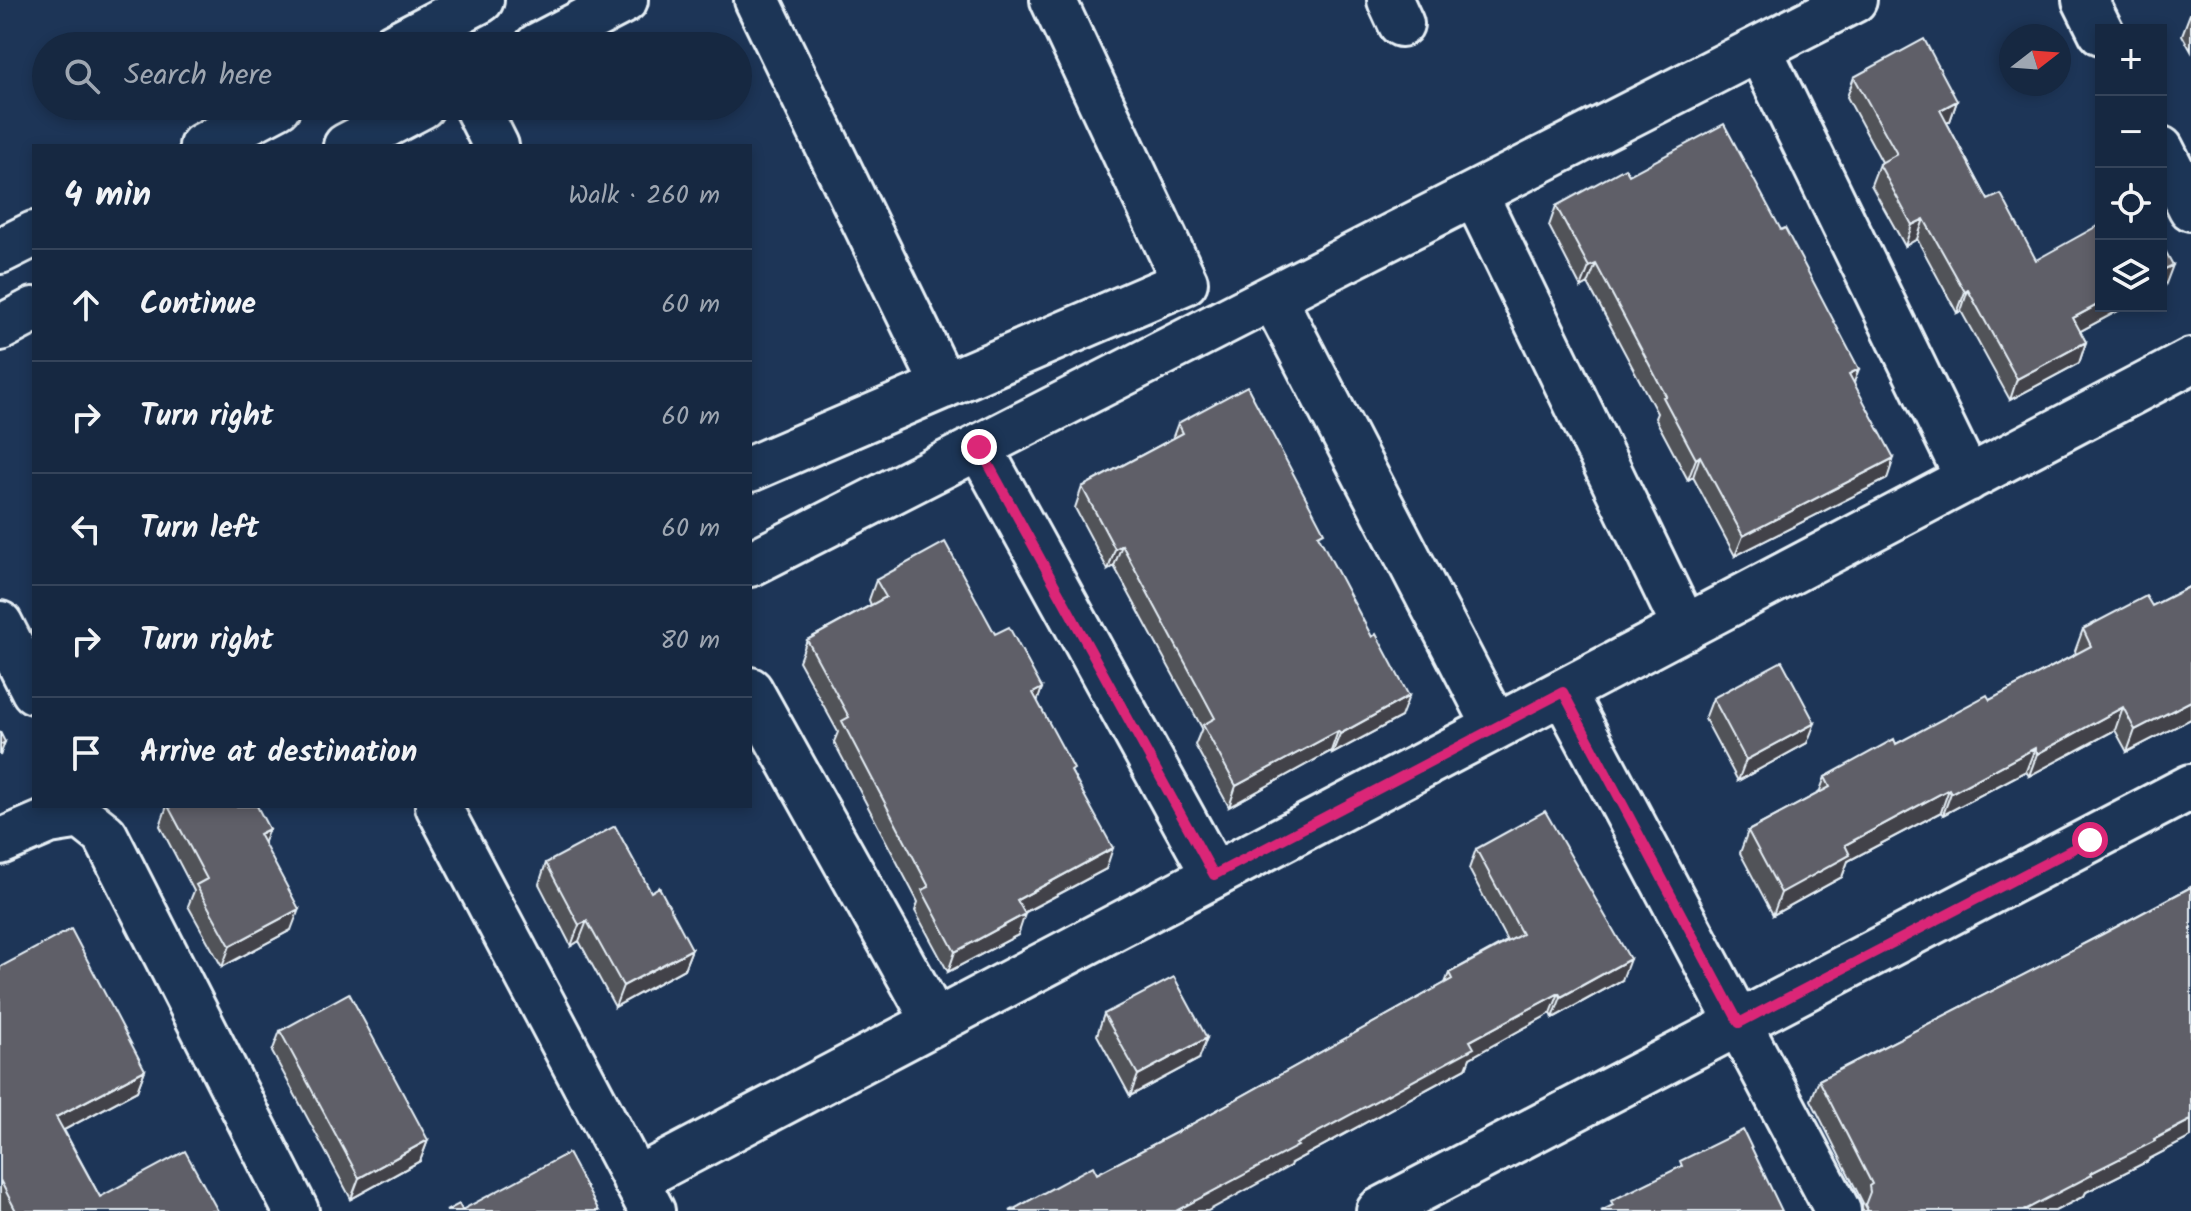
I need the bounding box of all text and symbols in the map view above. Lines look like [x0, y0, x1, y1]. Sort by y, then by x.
north arrow [1999, 24, 2071, 96]
map controls [2095, 24, 2167, 312]
button: + [2095, 24, 2167, 96]
search box [32, 32, 752, 120]
text: Search here [124, 52, 272, 100]
icon: search [60, 54, 104, 98]
button: − [2095, 96, 2167, 168]
button: locate [2095, 168, 2167, 240]
text: 4 min [64, 169, 151, 223]
text: Walk · 260 m [568, 175, 720, 217]
button: layers [2095, 240, 2167, 312]
text: Continue [140, 281, 256, 329]
icon: ahead [64, 283, 108, 327]
text: 60 m [661, 284, 720, 326]
text: Turn right [140, 393, 273, 441]
icon: right [64, 395, 108, 439]
text: 60 m [661, 396, 720, 438]
route end [961, 429, 997, 465]
text: Turn left [140, 505, 259, 553]
icon: left [64, 507, 108, 551]
text: 60 m [661, 508, 720, 550]
text: Turn right [140, 617, 273, 665]
icon: right [64, 619, 108, 663]
text: 80 m [660, 620, 720, 662]
text: Arrive at destination [140, 729, 417, 777]
icon: arrive [64, 731, 108, 775]
route start [2072, 822, 2108, 858]

